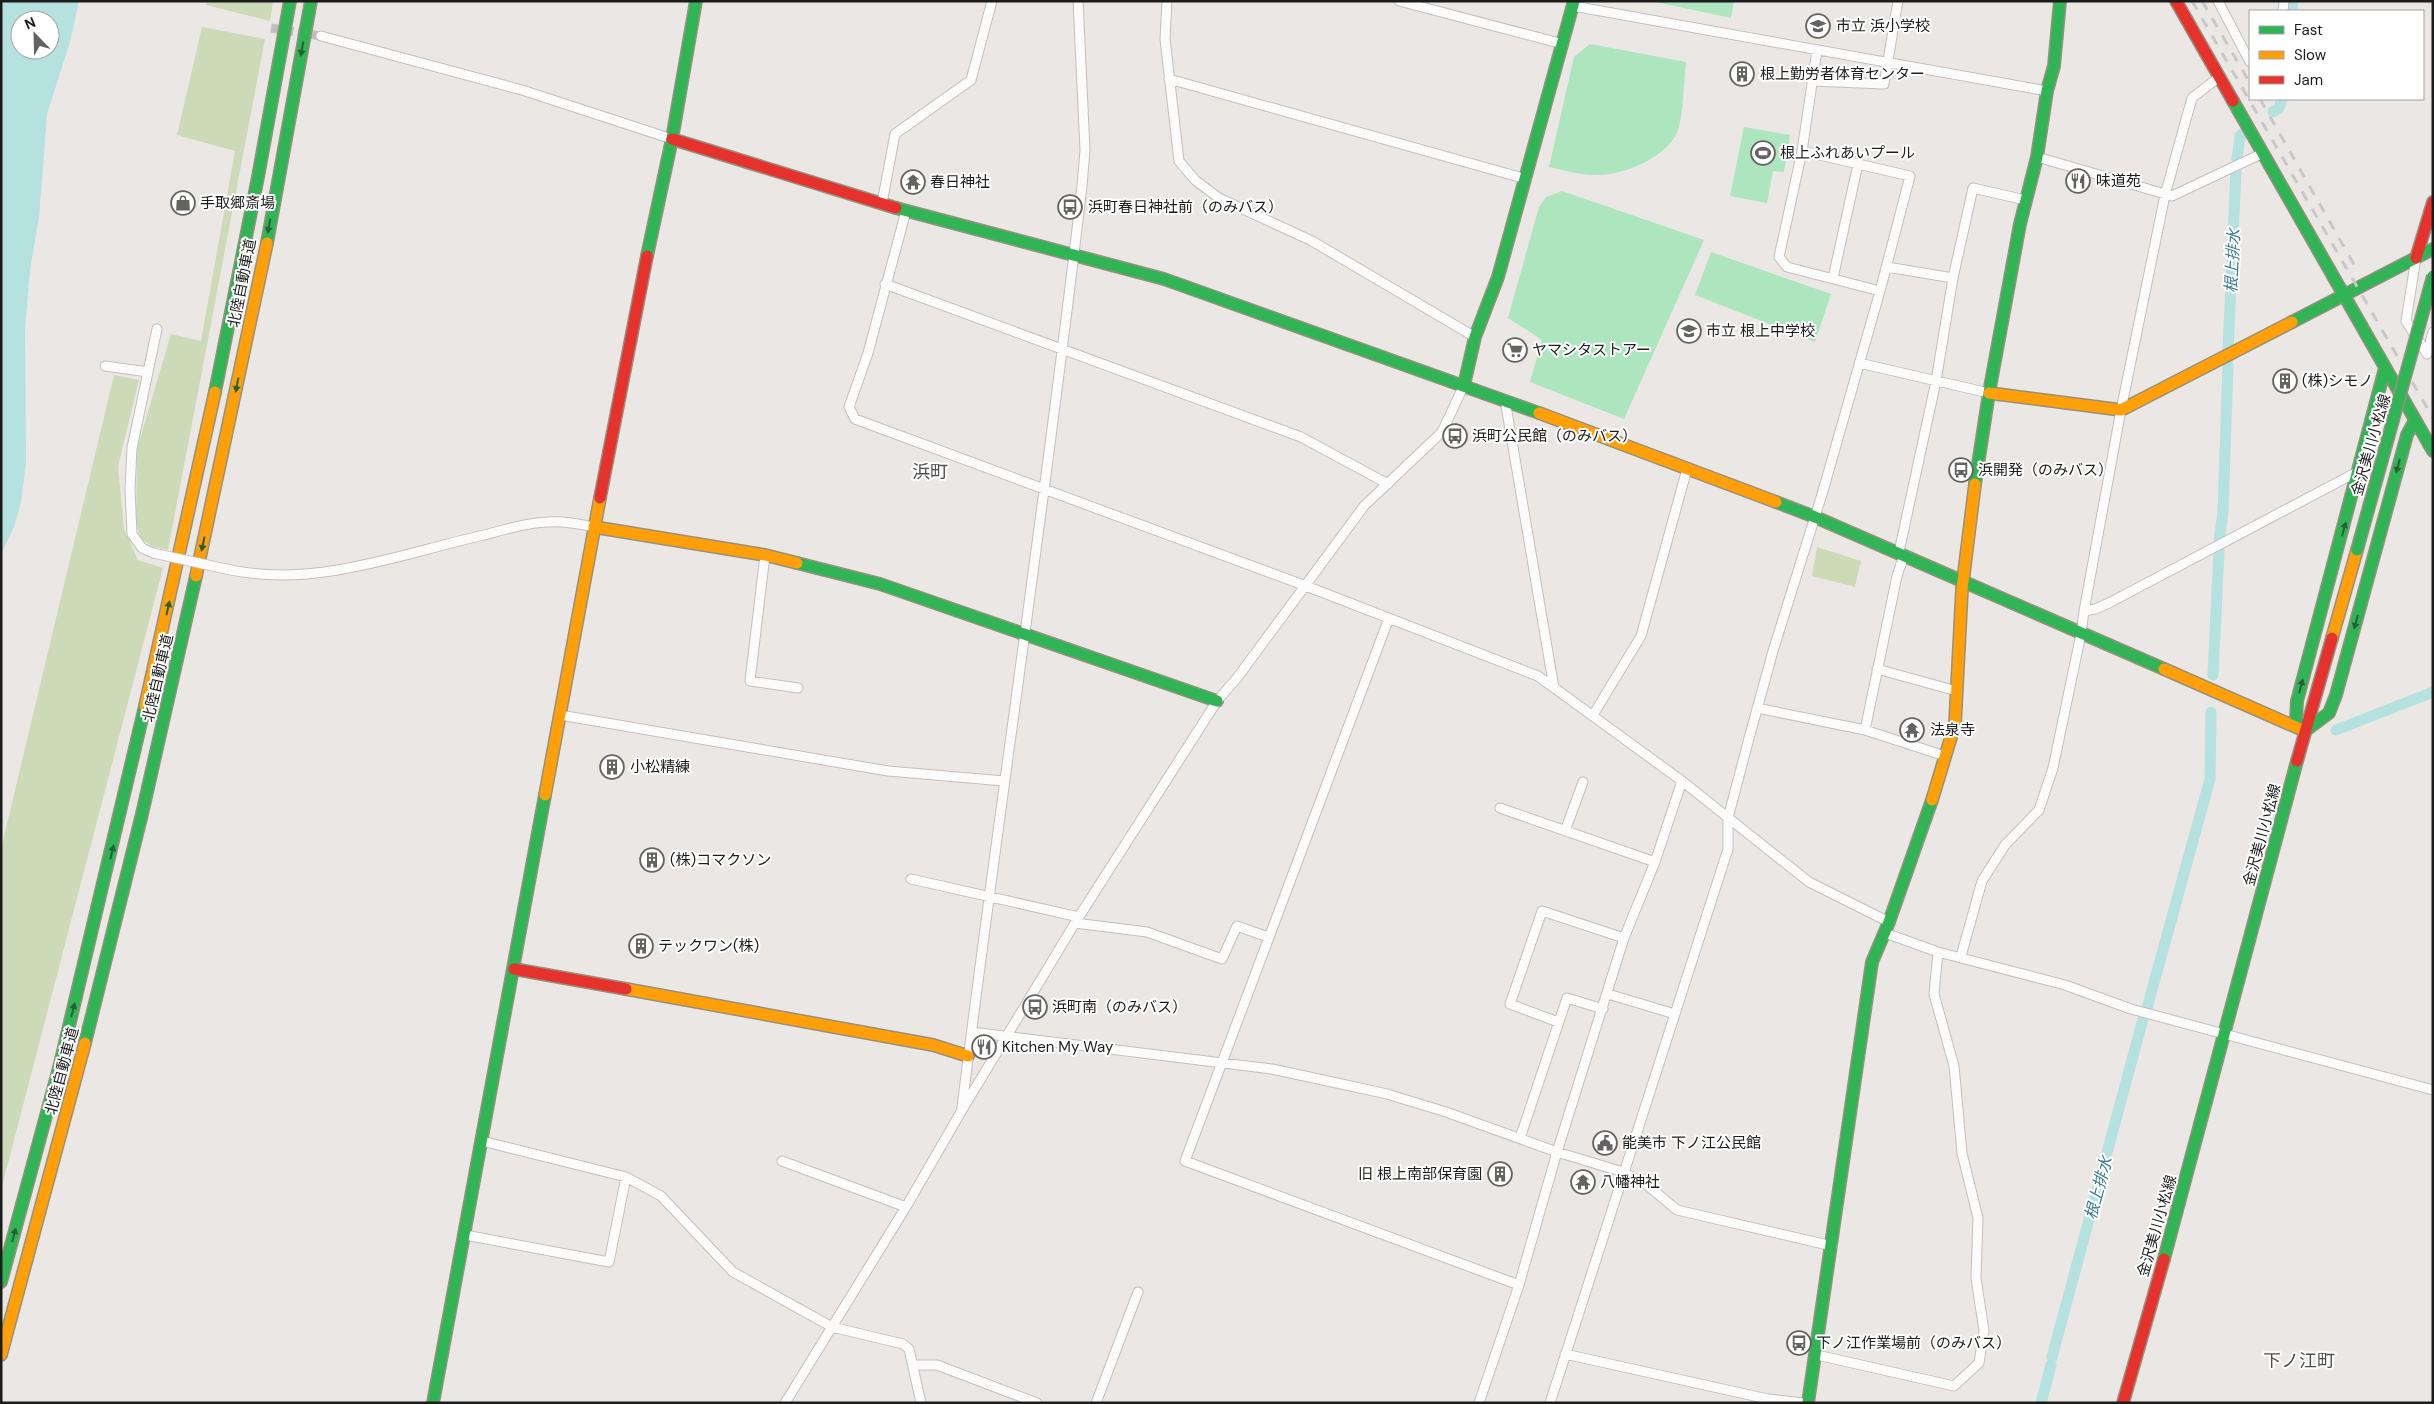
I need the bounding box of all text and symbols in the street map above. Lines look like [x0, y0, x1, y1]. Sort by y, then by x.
north arrow [10, 10, 60, 60]
legend [2249, 10, 2424, 100]
text: N [22, 13, 38, 33]
school or university icon: 市立 浜小学校 [1805, 13, 1831, 39]
place label: 市立 浜小学校 [1836, 16, 1930, 36]
text: Fast [2294, 20, 2323, 40]
one-way arrow [298, 42, 306, 58]
text: Slow [2294, 45, 2327, 65]
building icon: 根上勤労者体育センター [1729, 61, 1755, 87]
place label: 根上勤労者体育センター [1760, 64, 1925, 84]
text: Jam [2294, 70, 2323, 90]
sports icon: 根上ふれあいプール [1750, 140, 1776, 166]
place label: 根上ふれあいプール [1780, 143, 1915, 163]
restaurant icon: 味道苑 [2065, 168, 2091, 194]
temple icon: 春日神社 [900, 169, 926, 195]
place label: 味道苑 [2096, 171, 2141, 191]
place label: 春日神社 [930, 172, 990, 192]
shop icon: 手取郷斎場 [170, 190, 196, 216]
place label: 手取郷斎場 [200, 193, 275, 213]
bus stop icon: 浜町春日神社前（のみバス） [1057, 194, 1083, 220]
place label: 浜町春日神社前（のみバス） [1088, 197, 1283, 217]
one-way arrow [265, 219, 273, 234]
water label: 根上排水 [2220, 227, 2245, 294]
street label: 北陸自動車道 [224, 237, 260, 329]
school or university icon: 市立 根上中学校 [1676, 318, 1702, 344]
place label: 市立 根上中学校 [1706, 321, 1815, 341]
supermarket icon: ヤマシタストアー [1502, 337, 1528, 363]
place label: ヤマシタストアー [1532, 340, 1651, 360]
building icon: (株)シモノ [2272, 368, 2298, 394]
place label: (株)シモノ [2302, 371, 2373, 391]
one-way arrow [233, 378, 241, 393]
street label: 金沢美川小松線 [2347, 392, 2395, 498]
bus stop icon: 浜町公民館（のみバス） [1442, 423, 1468, 449]
place label: 浜町公民館（のみバス） [1472, 426, 1637, 446]
bus stop icon: 浜開発（のみバス） [1948, 457, 1974, 483]
one-way arrow [2394, 458, 2402, 473]
district label: 浜町 [912, 460, 948, 484]
place label: 浜開発（のみバス） [1978, 460, 2113, 480]
one-way arrow [2340, 522, 2348, 537]
one-way arrow [199, 537, 207, 552]
one-way arrow [164, 601, 172, 616]
one-way arrow [2351, 615, 2359, 630]
street label: 北陸自動車道 [138, 632, 178, 724]
one-way arrow [2297, 679, 2305, 694]
temple icon: 法泉寺 [1899, 717, 1925, 743]
place label: 法泉寺 [1930, 720, 1975, 740]
building icon: 小松精練 [599, 754, 625, 780]
place label: 小松精練 [630, 757, 690, 777]
street label: 金沢美川小松線 [2239, 782, 2285, 888]
one-way arrow [108, 845, 116, 860]
building icon: (株)コマクソン [639, 847, 665, 873]
place label: (株)コマクソン [670, 850, 771, 870]
building icon: テックワン(株) [628, 933, 654, 959]
place label: テックワン(株) [658, 936, 759, 956]
bus stop icon: 浜町南（のみバス） [1022, 994, 1048, 1020]
place label: 浜町南（のみバス） [1052, 997, 1187, 1017]
one-way arrow [70, 1002, 78, 1017]
street label: 北陸自動車道 [41, 1025, 83, 1117]
restaurant icon: Kitchen My Way [971, 1034, 997, 1060]
place label: Kitchen My Way [1002, 1037, 1114, 1057]
public building icon: 能美市 下ノ江公民館 [1592, 1130, 1618, 1156]
place label: 能美市 下ノ江公民館 [1622, 1133, 1761, 1153]
water label: 根上排水 [2080, 1153, 2117, 1222]
building icon: 旧 根上南部保育園 [1487, 1161, 1513, 1187]
place label: 旧 根上南部保育園 [1358, 1164, 1482, 1184]
temple icon: 八幡神社 [1570, 1169, 1596, 1195]
place label: 八幡神社 [1600, 1172, 1660, 1192]
street label: 金沢美川小松線 [2133, 1173, 2181, 1279]
one-way arrow [11, 1227, 19, 1242]
bus stop icon: 下ノ江作業場前（のみバス） [1786, 1330, 1812, 1356]
place label: 下ノ江作業場前（のみバス） [1816, 1333, 2011, 1353]
district label: 下ノ江町 [2263, 1349, 2335, 1373]

